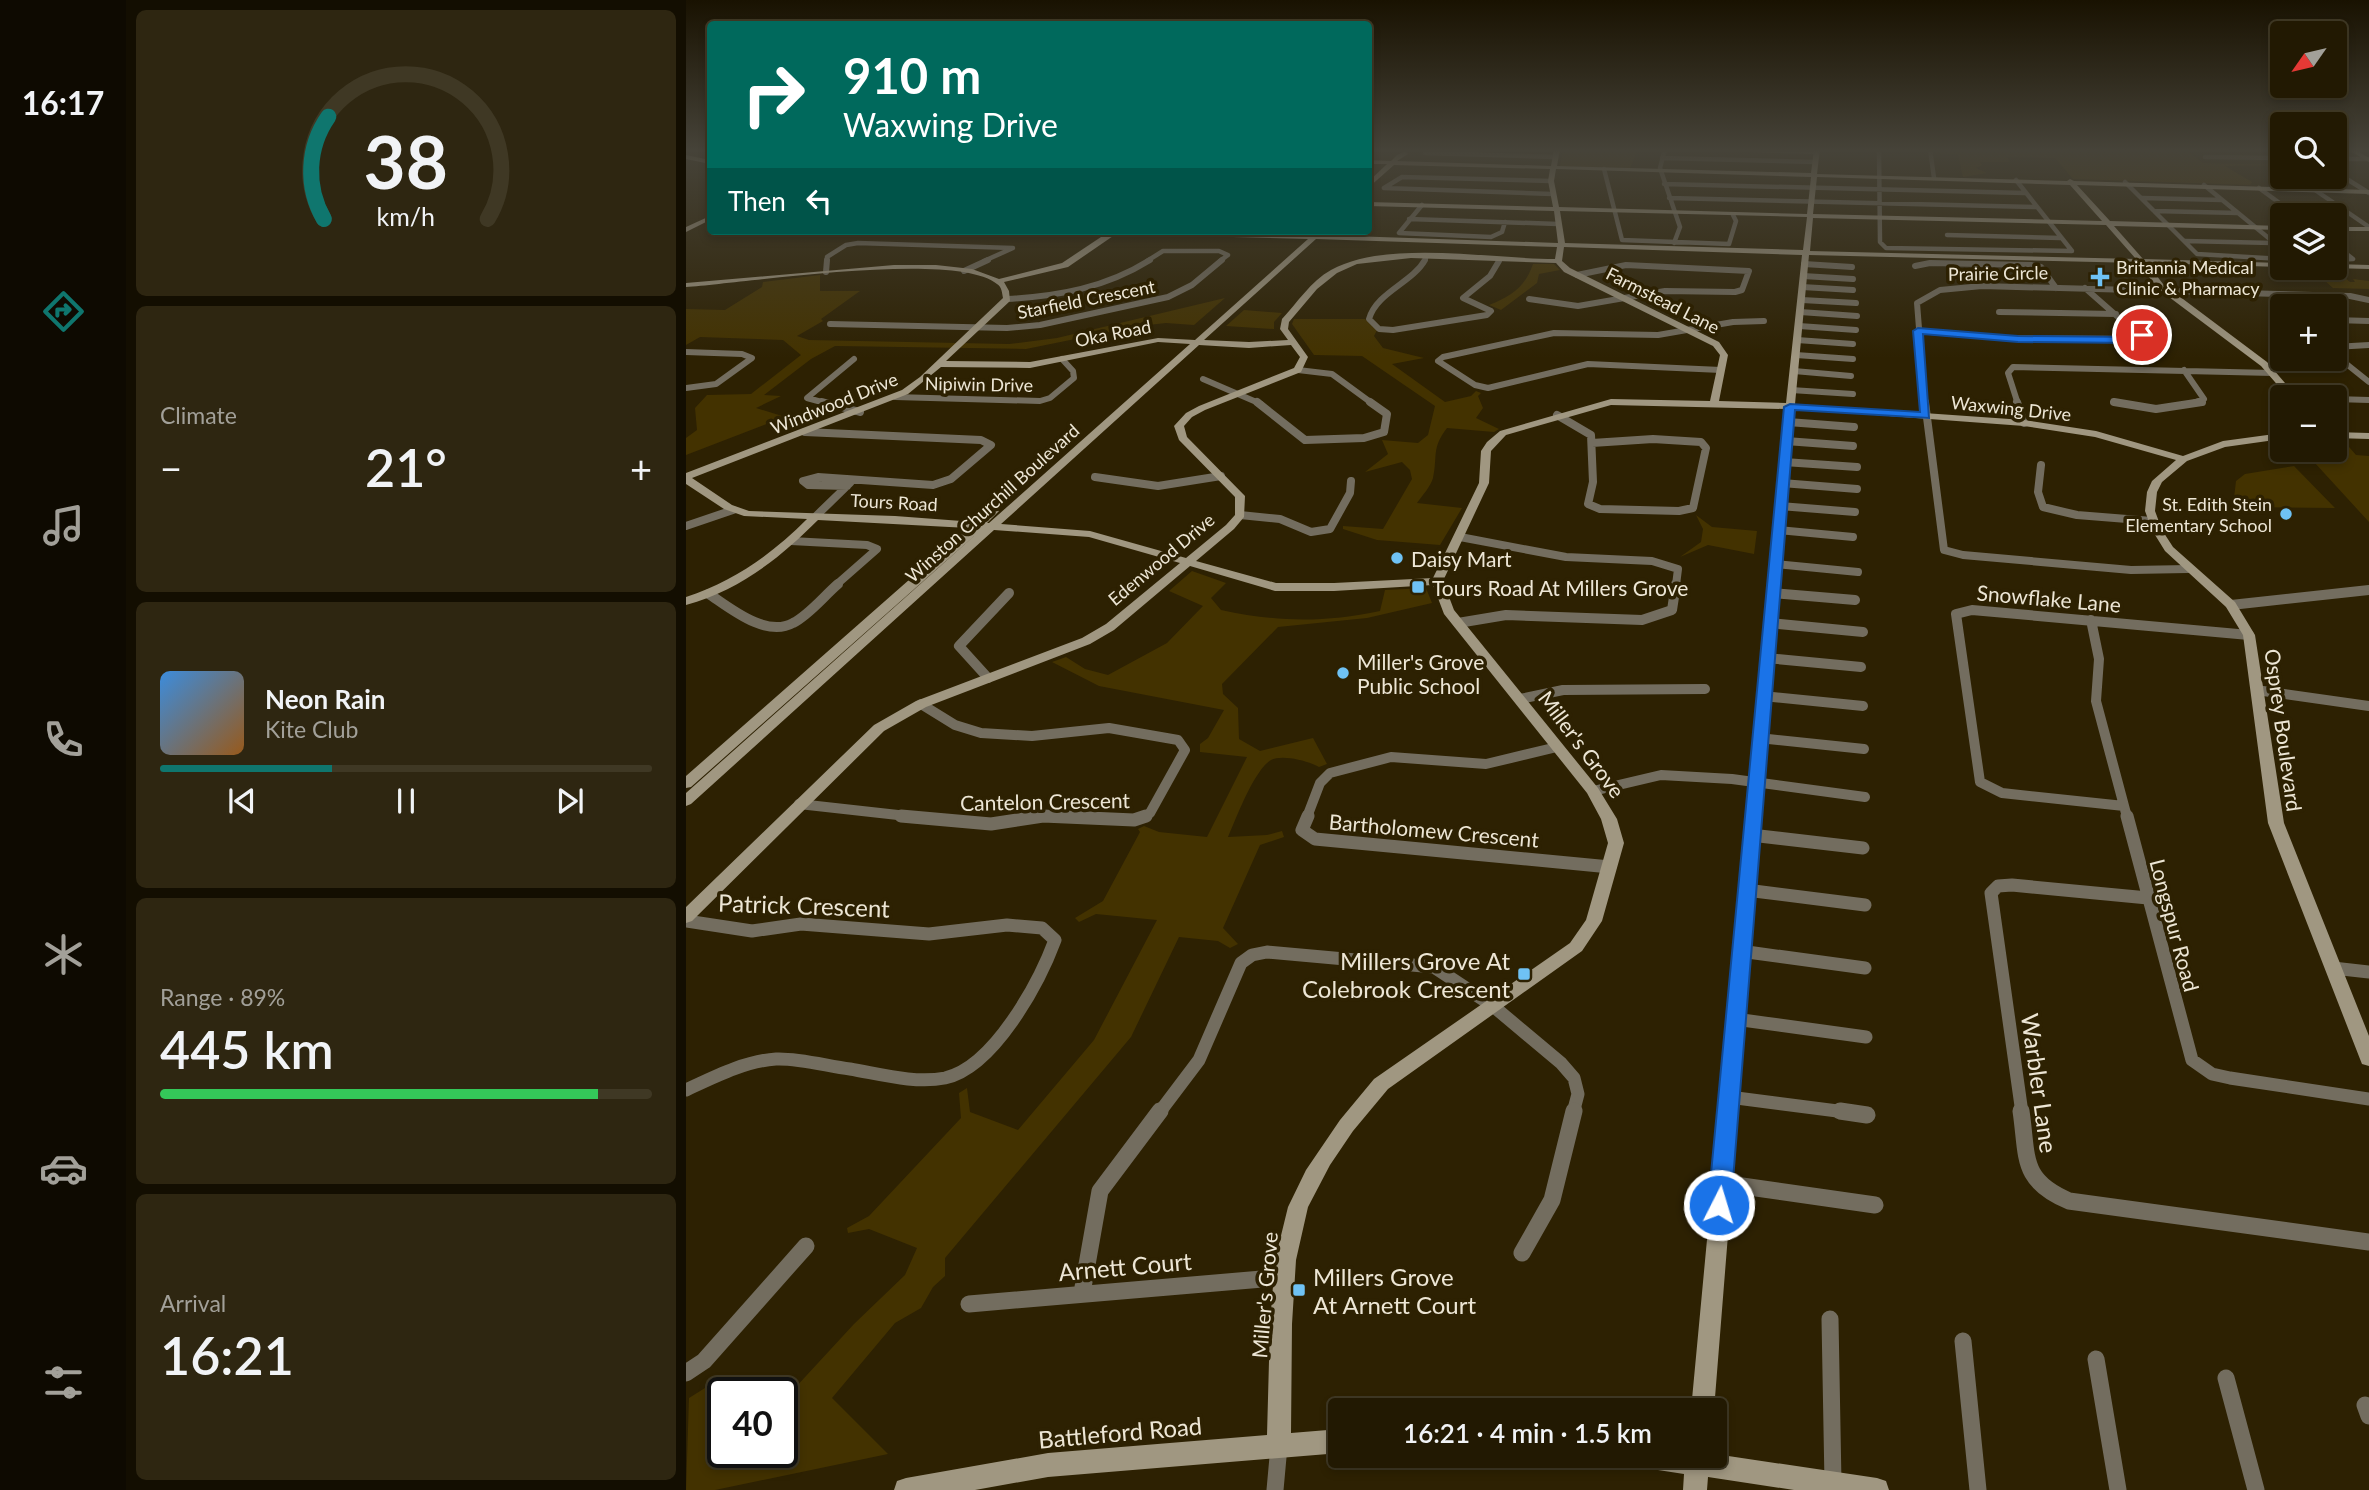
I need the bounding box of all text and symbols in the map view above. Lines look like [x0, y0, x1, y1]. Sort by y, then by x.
north arrow [2270, 21, 2347, 98]
map controls [2270, 21, 2347, 462]
text: 910 m [843, 46, 981, 104]
icon: right [728, 49, 819, 140]
text: 16:17 [22, 83, 104, 122]
text: Waxwing Drive [843, 105, 1058, 144]
button: search [2270, 112, 2347, 189]
text: 38 [364, 117, 448, 205]
icon: left [800, 182, 838, 220]
text: Then [728, 185, 786, 217]
text: km/h [377, 201, 435, 231]
button: layers [2270, 203, 2347, 280]
place label: Britannia Medical Clinic & Pharmacy [2116, 256, 2260, 299]
street label: Prairie Circle [1948, 261, 2048, 285]
street label: Farmstead Lane [1603, 262, 1723, 338]
marker: Britannia Medical Clinic & Pharmacy [2090, 267, 2110, 287]
street label: Starfield Crescent [1015, 275, 1157, 323]
icon: directions [39, 287, 88, 336]
button: + [2270, 294, 2347, 371]
pin [2112, 305, 2172, 365]
street label: Oka Road [1073, 315, 1153, 351]
icon: arrive [2123, 316, 2161, 354]
street label: Windwood Drive [767, 368, 901, 438]
street label: Nipiwin Drive [925, 372, 1033, 396]
button: − [2270, 385, 2347, 462]
street label: Waxwing Drive [1950, 391, 2072, 425]
text: Climate [160, 401, 237, 429]
street label: Winston Churchill Boulevard [901, 419, 1083, 587]
text: 21° [365, 436, 447, 498]
text: − [160, 445, 182, 491]
text: + [630, 445, 652, 491]
street label: Tours Road [850, 489, 938, 515]
place label: St. Edith Stein Elementary School [2125, 493, 2272, 536]
icon: music [39, 501, 88, 550]
marker: St. Edith Stein Elementary School [2278, 506, 2294, 522]
street label: Edenwood Drive [1104, 508, 1218, 610]
place label: Daisy Mart [1411, 546, 1512, 571]
marker: Daisy Mart [1389, 550, 1405, 566]
place label: Tours Road At Millers Grove [1432, 575, 1688, 600]
marker: Tours Road At Millers Grove [1410, 579, 1426, 595]
street label: Snowflake Lane [1976, 579, 2122, 617]
street label: Osprey Boulevard [2260, 647, 2308, 813]
place label: Miller's Grove Public School [1357, 649, 1484, 698]
marker: Miller's Grove Public School [1335, 665, 1351, 681]
text: Neon Rain [265, 683, 385, 715]
street label: Miller's Grove [1534, 686, 1630, 802]
icon: phone [39, 715, 88, 764]
text: Kite Club [265, 715, 358, 743]
icon: previous [223, 782, 261, 820]
icon: pause [387, 782, 425, 820]
icon: next [551, 782, 589, 820]
street label: Cantelon Crescent [960, 787, 1131, 815]
street label: Bartholomew Crescent [1328, 808, 1540, 852]
street label: Longspur Road [2145, 856, 2205, 994]
street label: Patrick Crescent [718, 888, 891, 923]
icon: climate [39, 930, 88, 979]
place label: Millers Grove At Colebrook Crescent [1302, 946, 1510, 1003]
marker: Millers Grove At Colebrook Crescent [1516, 966, 1532, 982]
text: Range · 89% [160, 983, 285, 1011]
street label: Warbler Lane [2016, 1011, 2064, 1155]
text: 445 km [160, 1018, 334, 1080]
icon: car [39, 1144, 88, 1193]
position arrow [1682, 1168, 1756, 1242]
street label: Miller's Grove [1246, 1231, 1282, 1359]
street label: Arnett Court [1057, 1246, 1193, 1286]
place label: Millers Grove At Arnett Court [1313, 1262, 1476, 1319]
marker: Millers Grove At Arnett Court [1291, 1282, 1307, 1298]
text: Arrival [160, 1289, 226, 1317]
text: 16:21 [160, 1324, 294, 1386]
icon: filters [39, 1358, 88, 1407]
speed limit sign: 40 [707, 1377, 798, 1468]
street label: Battleford Road [1037, 1410, 1203, 1454]
text: 16:21 · 4 min · 1.5 km [1403, 1417, 1652, 1449]

